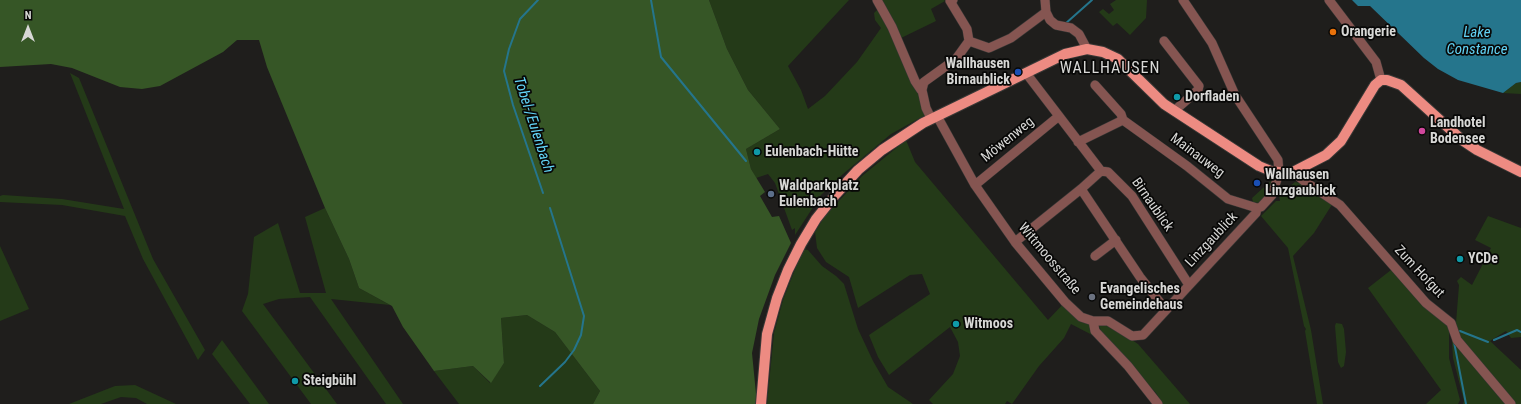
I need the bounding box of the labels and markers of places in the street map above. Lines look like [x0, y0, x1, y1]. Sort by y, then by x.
place label: Orangerie [1341, 24, 1396, 40]
marker: Orangerie [1328, 27, 1338, 37]
place label: Wallhausen Birnaublick [946, 56, 1010, 88]
marker: Wallhausen Birnaublick [1013, 67, 1023, 77]
place label: Dorfladen [1185, 89, 1239, 105]
marker: Dorfladen [1172, 92, 1182, 102]
place label: Landhotel Bodensee [1430, 115, 1486, 148]
marker: Landhotel Bodensee [1417, 126, 1427, 136]
place label: Eulenbach-Hütte [765, 144, 858, 160]
marker: Eulenbach-Hütte [752, 147, 762, 157]
place label: Wallhausen Linzgaublick [1265, 167, 1336, 200]
place label: Waldparkplatz Eulenbach [779, 178, 859, 210]
marker: Wallhausen Linzgaublick [1252, 178, 1262, 188]
marker: Waldparkplatz Eulenbach [766, 189, 776, 199]
place label: YCDe [1468, 251, 1498, 267]
marker: YCDe [1455, 254, 1465, 264]
place label: Evangelisches Gemeindehaus [1100, 281, 1183, 314]
marker: Evangelisches Gemeindehaus [1087, 292, 1097, 302]
place label: Witmoos [964, 316, 1013, 332]
marker: Witmoos [951, 319, 961, 329]
place label: Steigbühl [303, 373, 356, 389]
marker: Steigbühl [290, 376, 300, 386]

